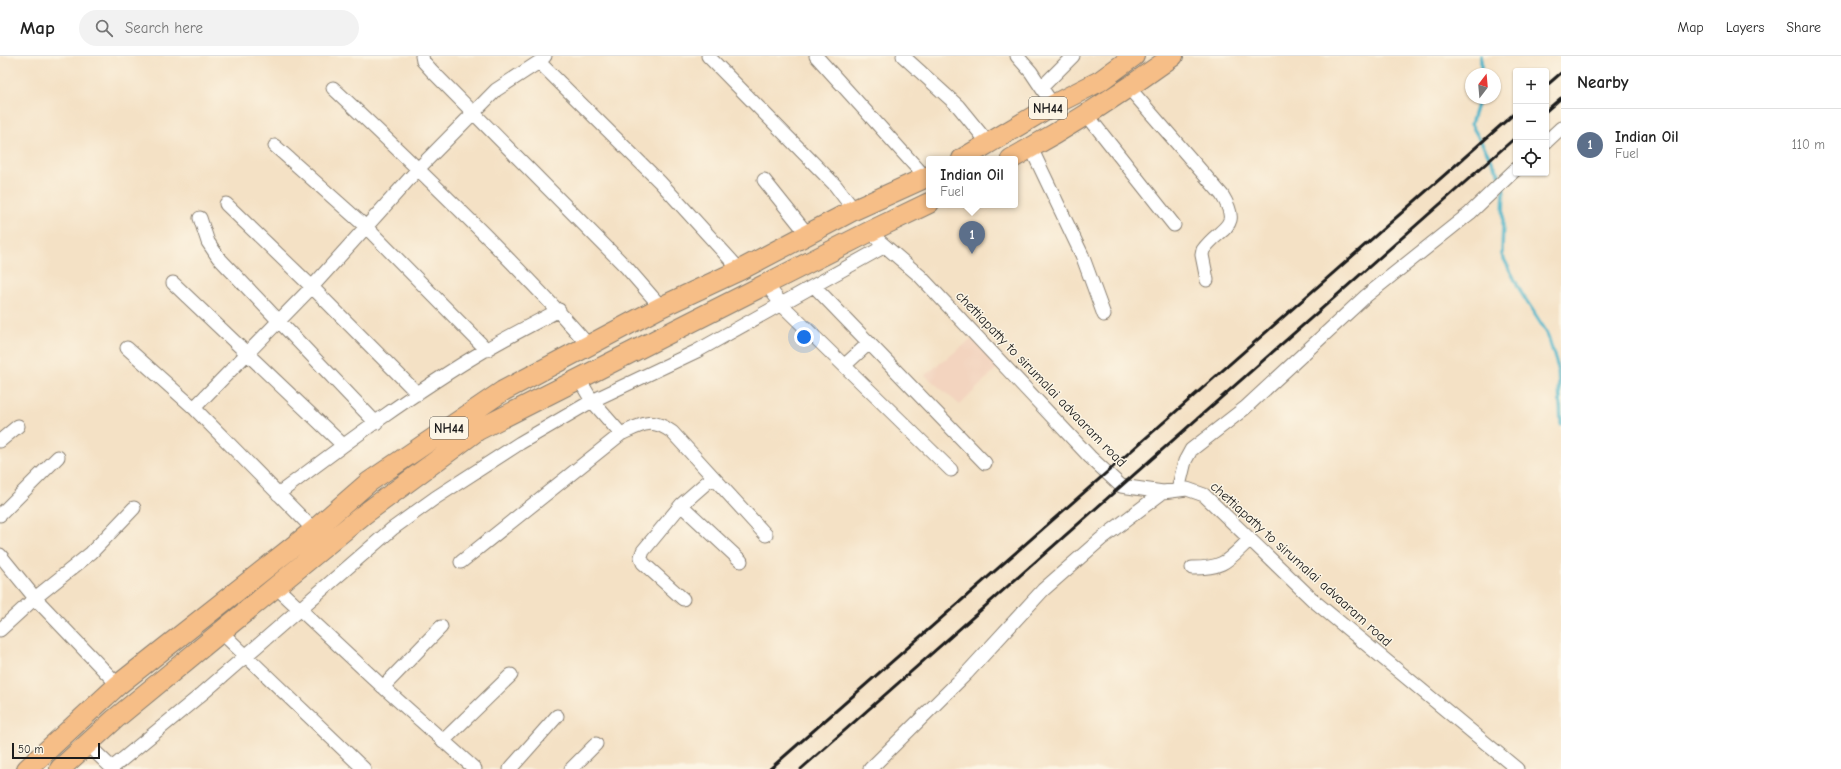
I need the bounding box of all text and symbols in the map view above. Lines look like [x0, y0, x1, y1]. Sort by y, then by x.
search box [79, 10, 359, 46]
text: Map [20, 17, 55, 39]
icon: search [93, 17, 115, 39]
text: Search here [125, 19, 203, 37]
text: Map [1677, 19, 1704, 36]
text: Layers [1726, 19, 1764, 36]
text: Share [1786, 19, 1821, 36]
north arrow [1465, 68, 1501, 104]
map controls [1513, 68, 1549, 176]
button: + [1513, 68, 1549, 104]
text: Nearby [1577, 73, 1628, 92]
road number: NH44 [1029, 97, 1067, 119]
button: − [1513, 104, 1549, 140]
text: Indian Oil [1615, 128, 1679, 146]
text: 1 [1587, 137, 1593, 152]
text: 110 m [1792, 137, 1825, 152]
button: locate [1513, 140, 1549, 176]
text: Fuel [1615, 146, 1639, 161]
popup [926, 156, 1018, 208]
text: Indian Oil [940, 166, 1004, 184]
text: Fuel [940, 184, 964, 199]
pin: 1 [959, 221, 985, 254]
street label: chettiapatty to sirumalai advaaram road [952, 287, 1130, 471]
your location [794, 327, 814, 347]
road number: NH44 [430, 417, 468, 439]
street label: chettiapatty to sirumalai advaaram road [1207, 478, 1395, 650]
scale bar [12, 741, 100, 760]
text: 50 m [18, 743, 43, 756]

